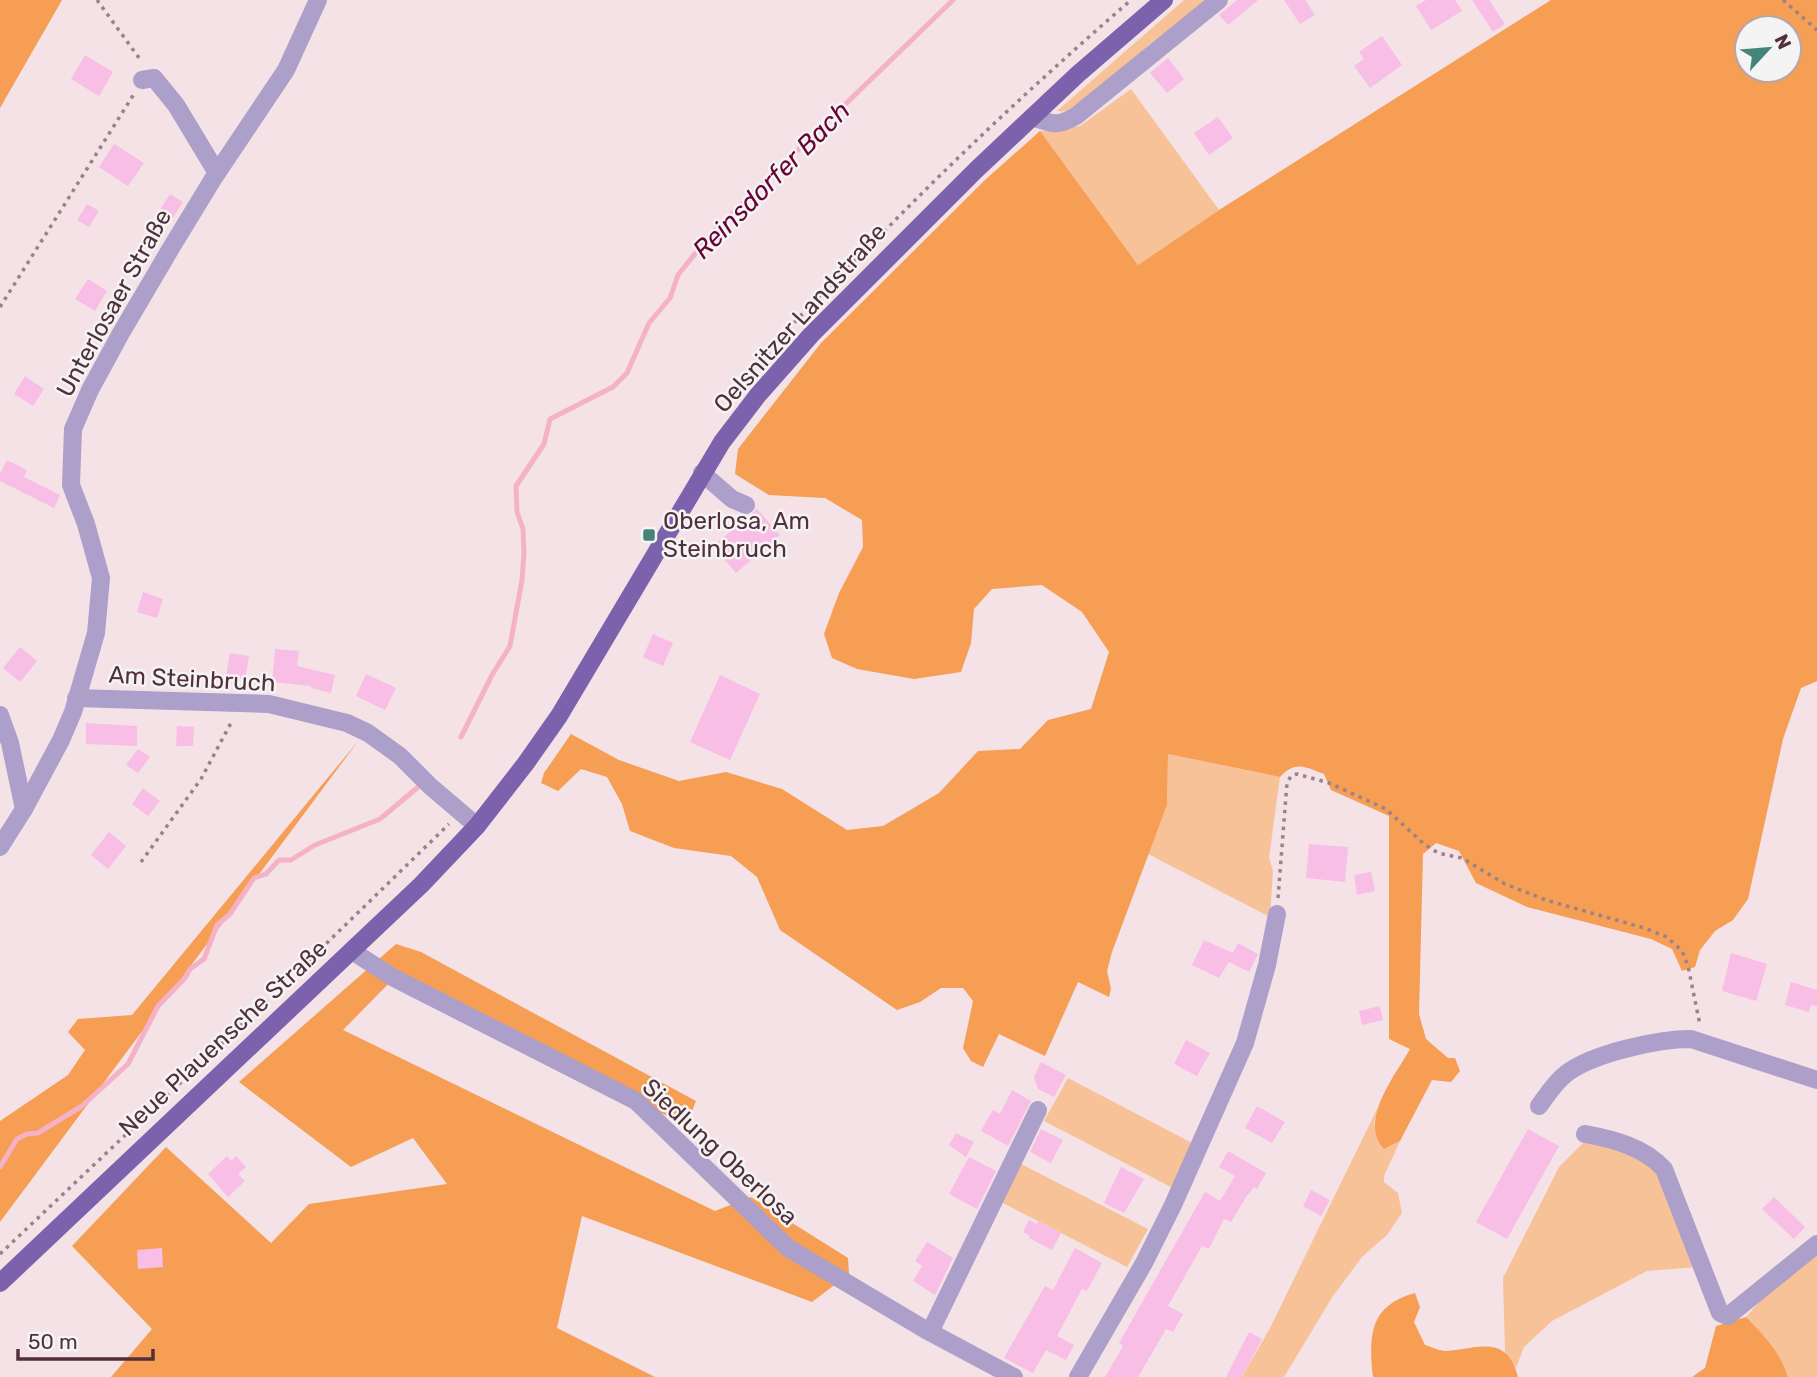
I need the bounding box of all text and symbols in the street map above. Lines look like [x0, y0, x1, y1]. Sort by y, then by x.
north arrow [1733, 14, 1803, 84]
text: N [1769, 31, 1796, 53]
water label: Reinsdorfer Bach [686, 95, 857, 266]
street label: Unterlosaer Straße [51, 204, 177, 402]
street label: Oelsnitzer Landstraße [708, 218, 892, 418]
place label: Oberlosa, Am Steinbruch [663, 507, 810, 563]
marker: Oberlosa, Am Steinbruch [641, 527, 657, 543]
street label: Am Steinbruch [108, 661, 276, 697]
street label: Neue Plauensche Straße [113, 934, 333, 1142]
street label: Siedlung Oberlosa [637, 1073, 803, 1231]
scale bar [18, 1318, 152, 1362]
text: 50 m [28, 1329, 78, 1354]

